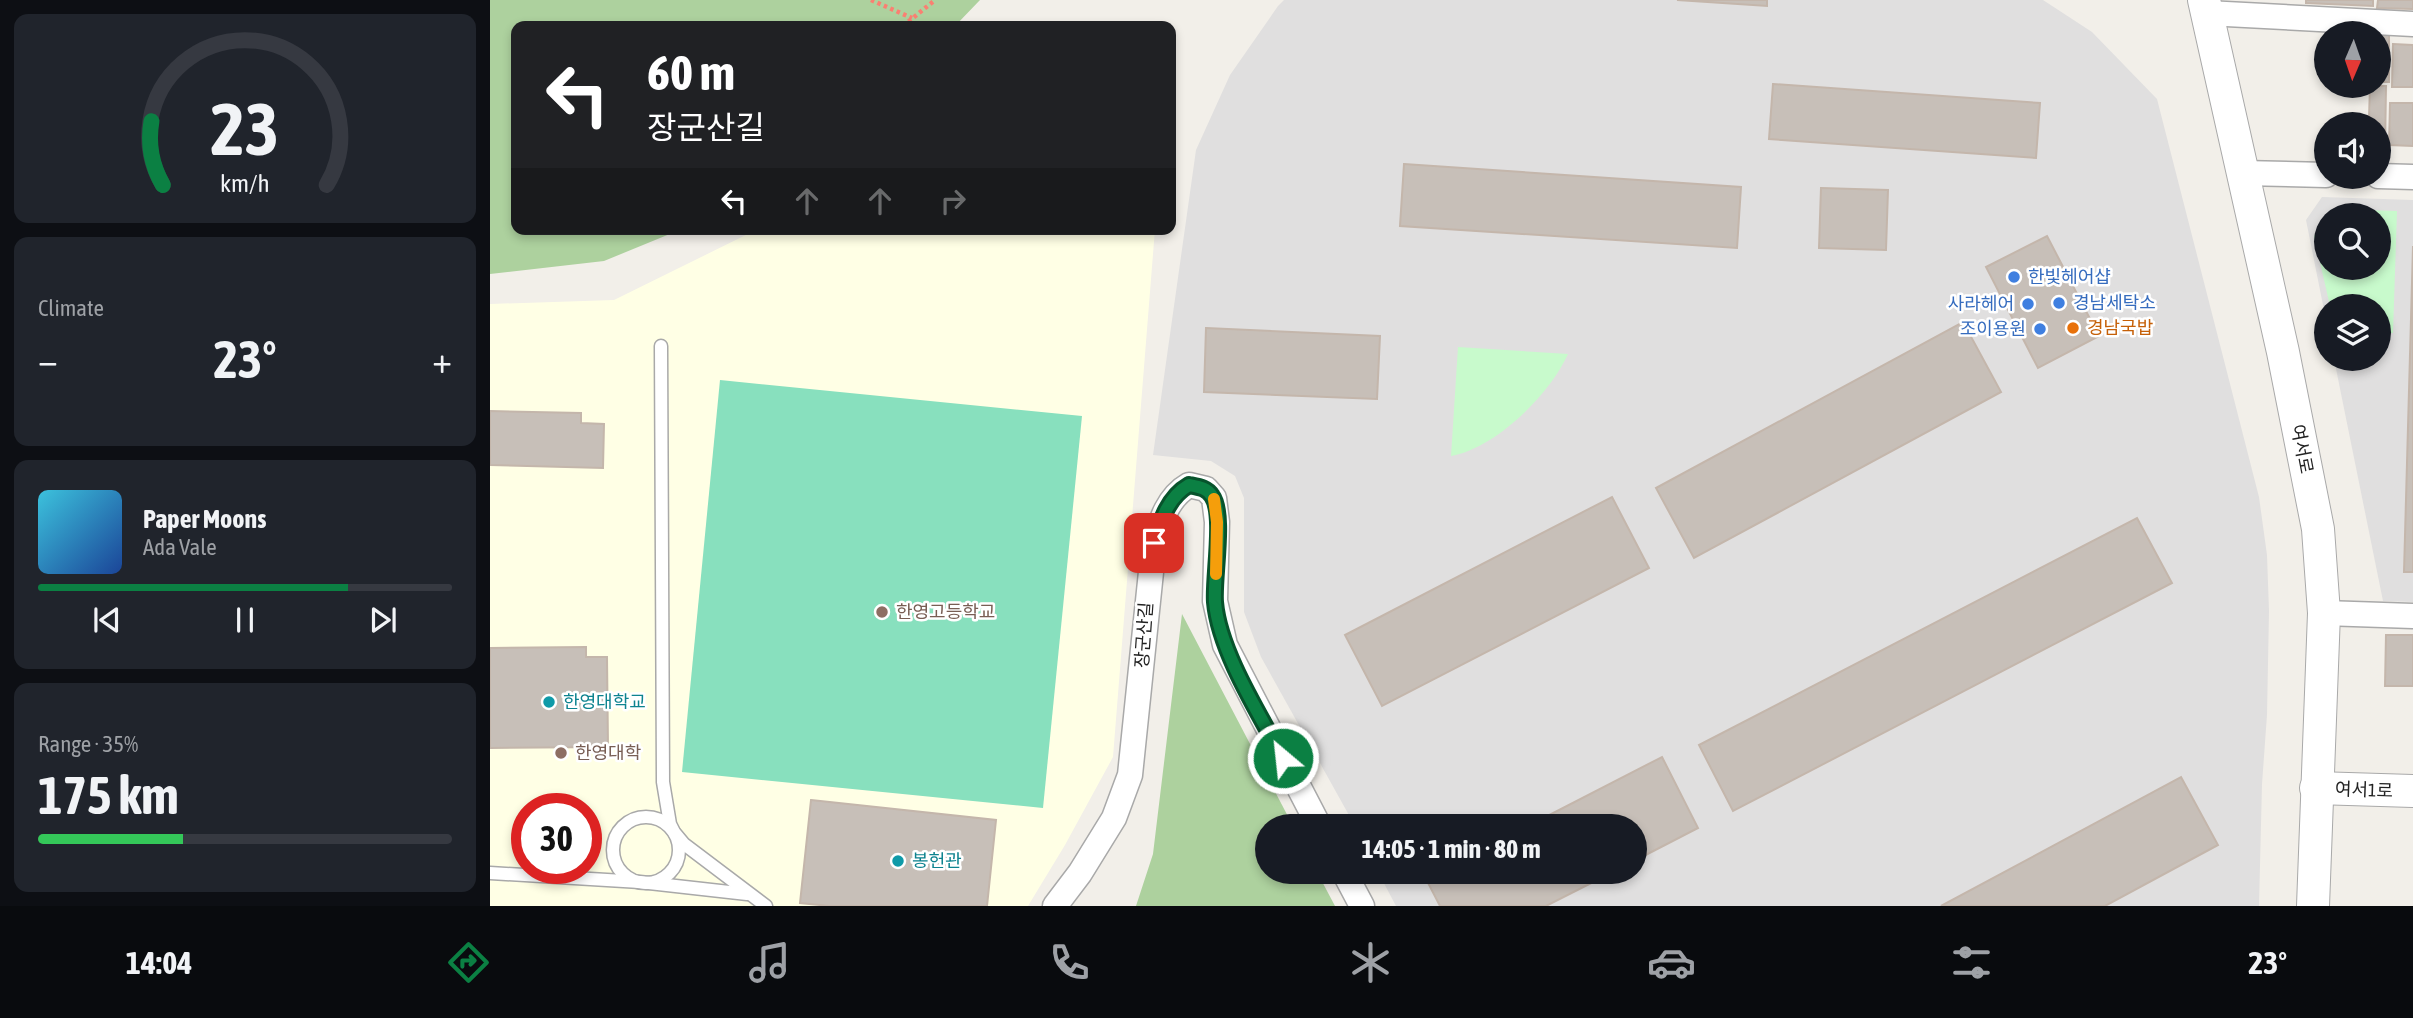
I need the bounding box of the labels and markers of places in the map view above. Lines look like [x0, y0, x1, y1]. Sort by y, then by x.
place label: 한빛헤어샵 [2028, 266, 2111, 287]
marker: 한빛헤어샵 [2006, 269, 2022, 285]
place label: 경남세탁소 [2073, 292, 2156, 313]
place label: 사라헤어 [1948, 293, 2014, 314]
marker: 경남세탁소 [2051, 295, 2067, 311]
marker: 사라헤어 [2020, 296, 2036, 312]
place label: 경남국밥 [2087, 317, 2153, 338]
place label: 조이용원 [1960, 318, 2026, 339]
marker: 경남국밥 [2065, 320, 2081, 336]
marker: 조이용원 [2032, 321, 2048, 337]
pin [1124, 513, 1184, 573]
place label: 한영고등학교 [896, 601, 995, 622]
marker: 한영고등학교 [874, 604, 890, 620]
place label: 한영대학교 [563, 691, 646, 712]
marker: 한영대학교 [541, 694, 557, 710]
place label: 한영대학 [575, 742, 641, 763]
marker: 한영대학 [553, 745, 569, 761]
place label: 봉헌관 [912, 850, 962, 871]
marker: 봉헌관 [890, 853, 906, 869]

